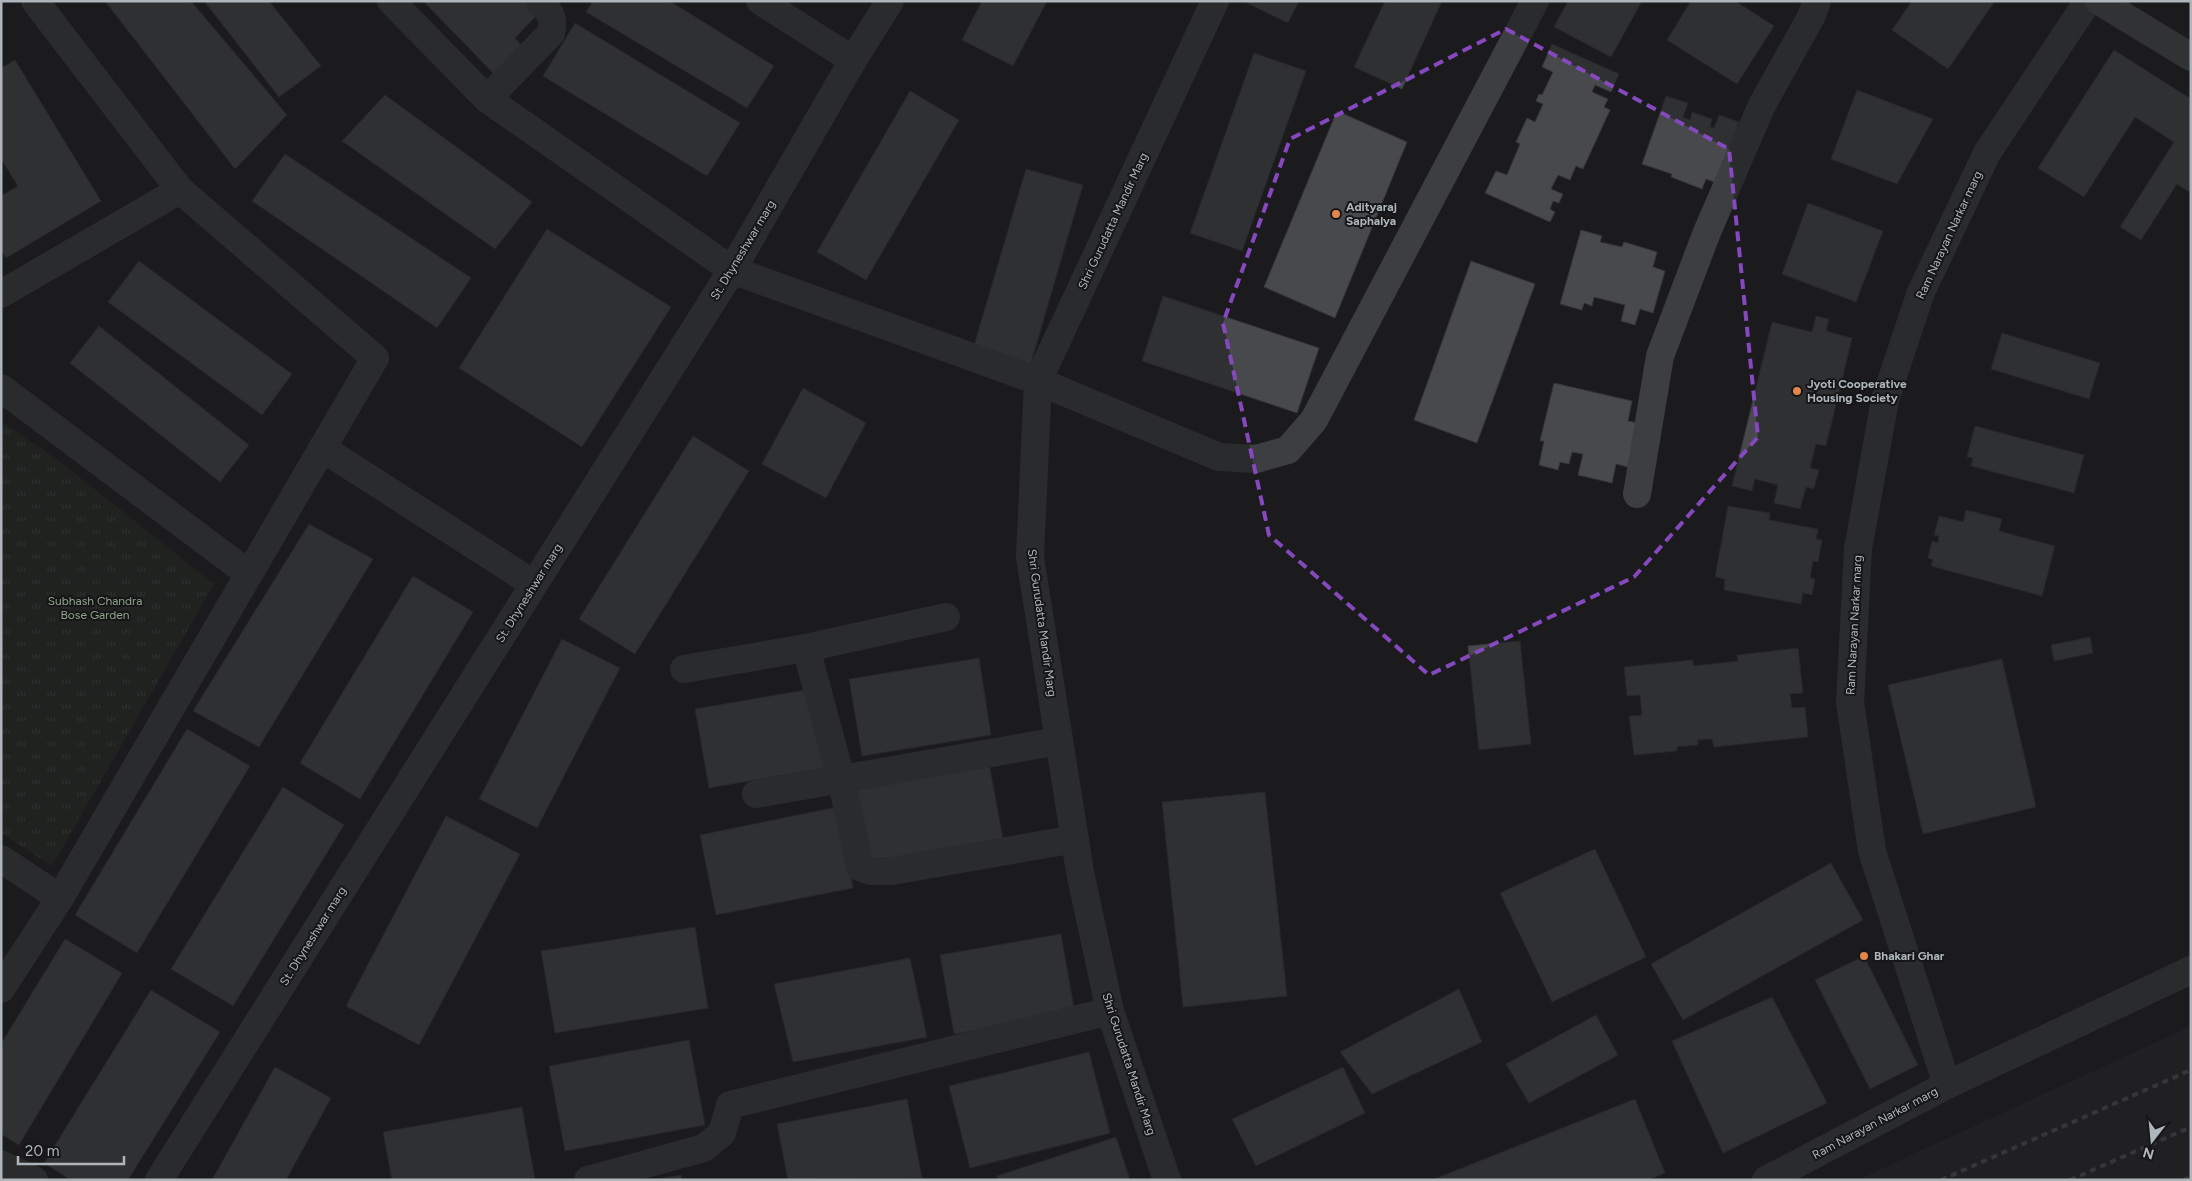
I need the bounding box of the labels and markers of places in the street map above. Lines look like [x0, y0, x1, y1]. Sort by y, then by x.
place label: Adityaraj Saphalya [1346, 200, 1397, 228]
marker: Adityaraj Saphalya [1330, 208, 1342, 220]
place label: Jyoti Cooperative Housing Society [1807, 377, 1907, 405]
marker: Jyoti Cooperative Housing Society [1791, 385, 1803, 397]
place label: Bhakari Ghar [1874, 949, 1945, 963]
marker: Bhakari Ghar [1858, 950, 1870, 962]

